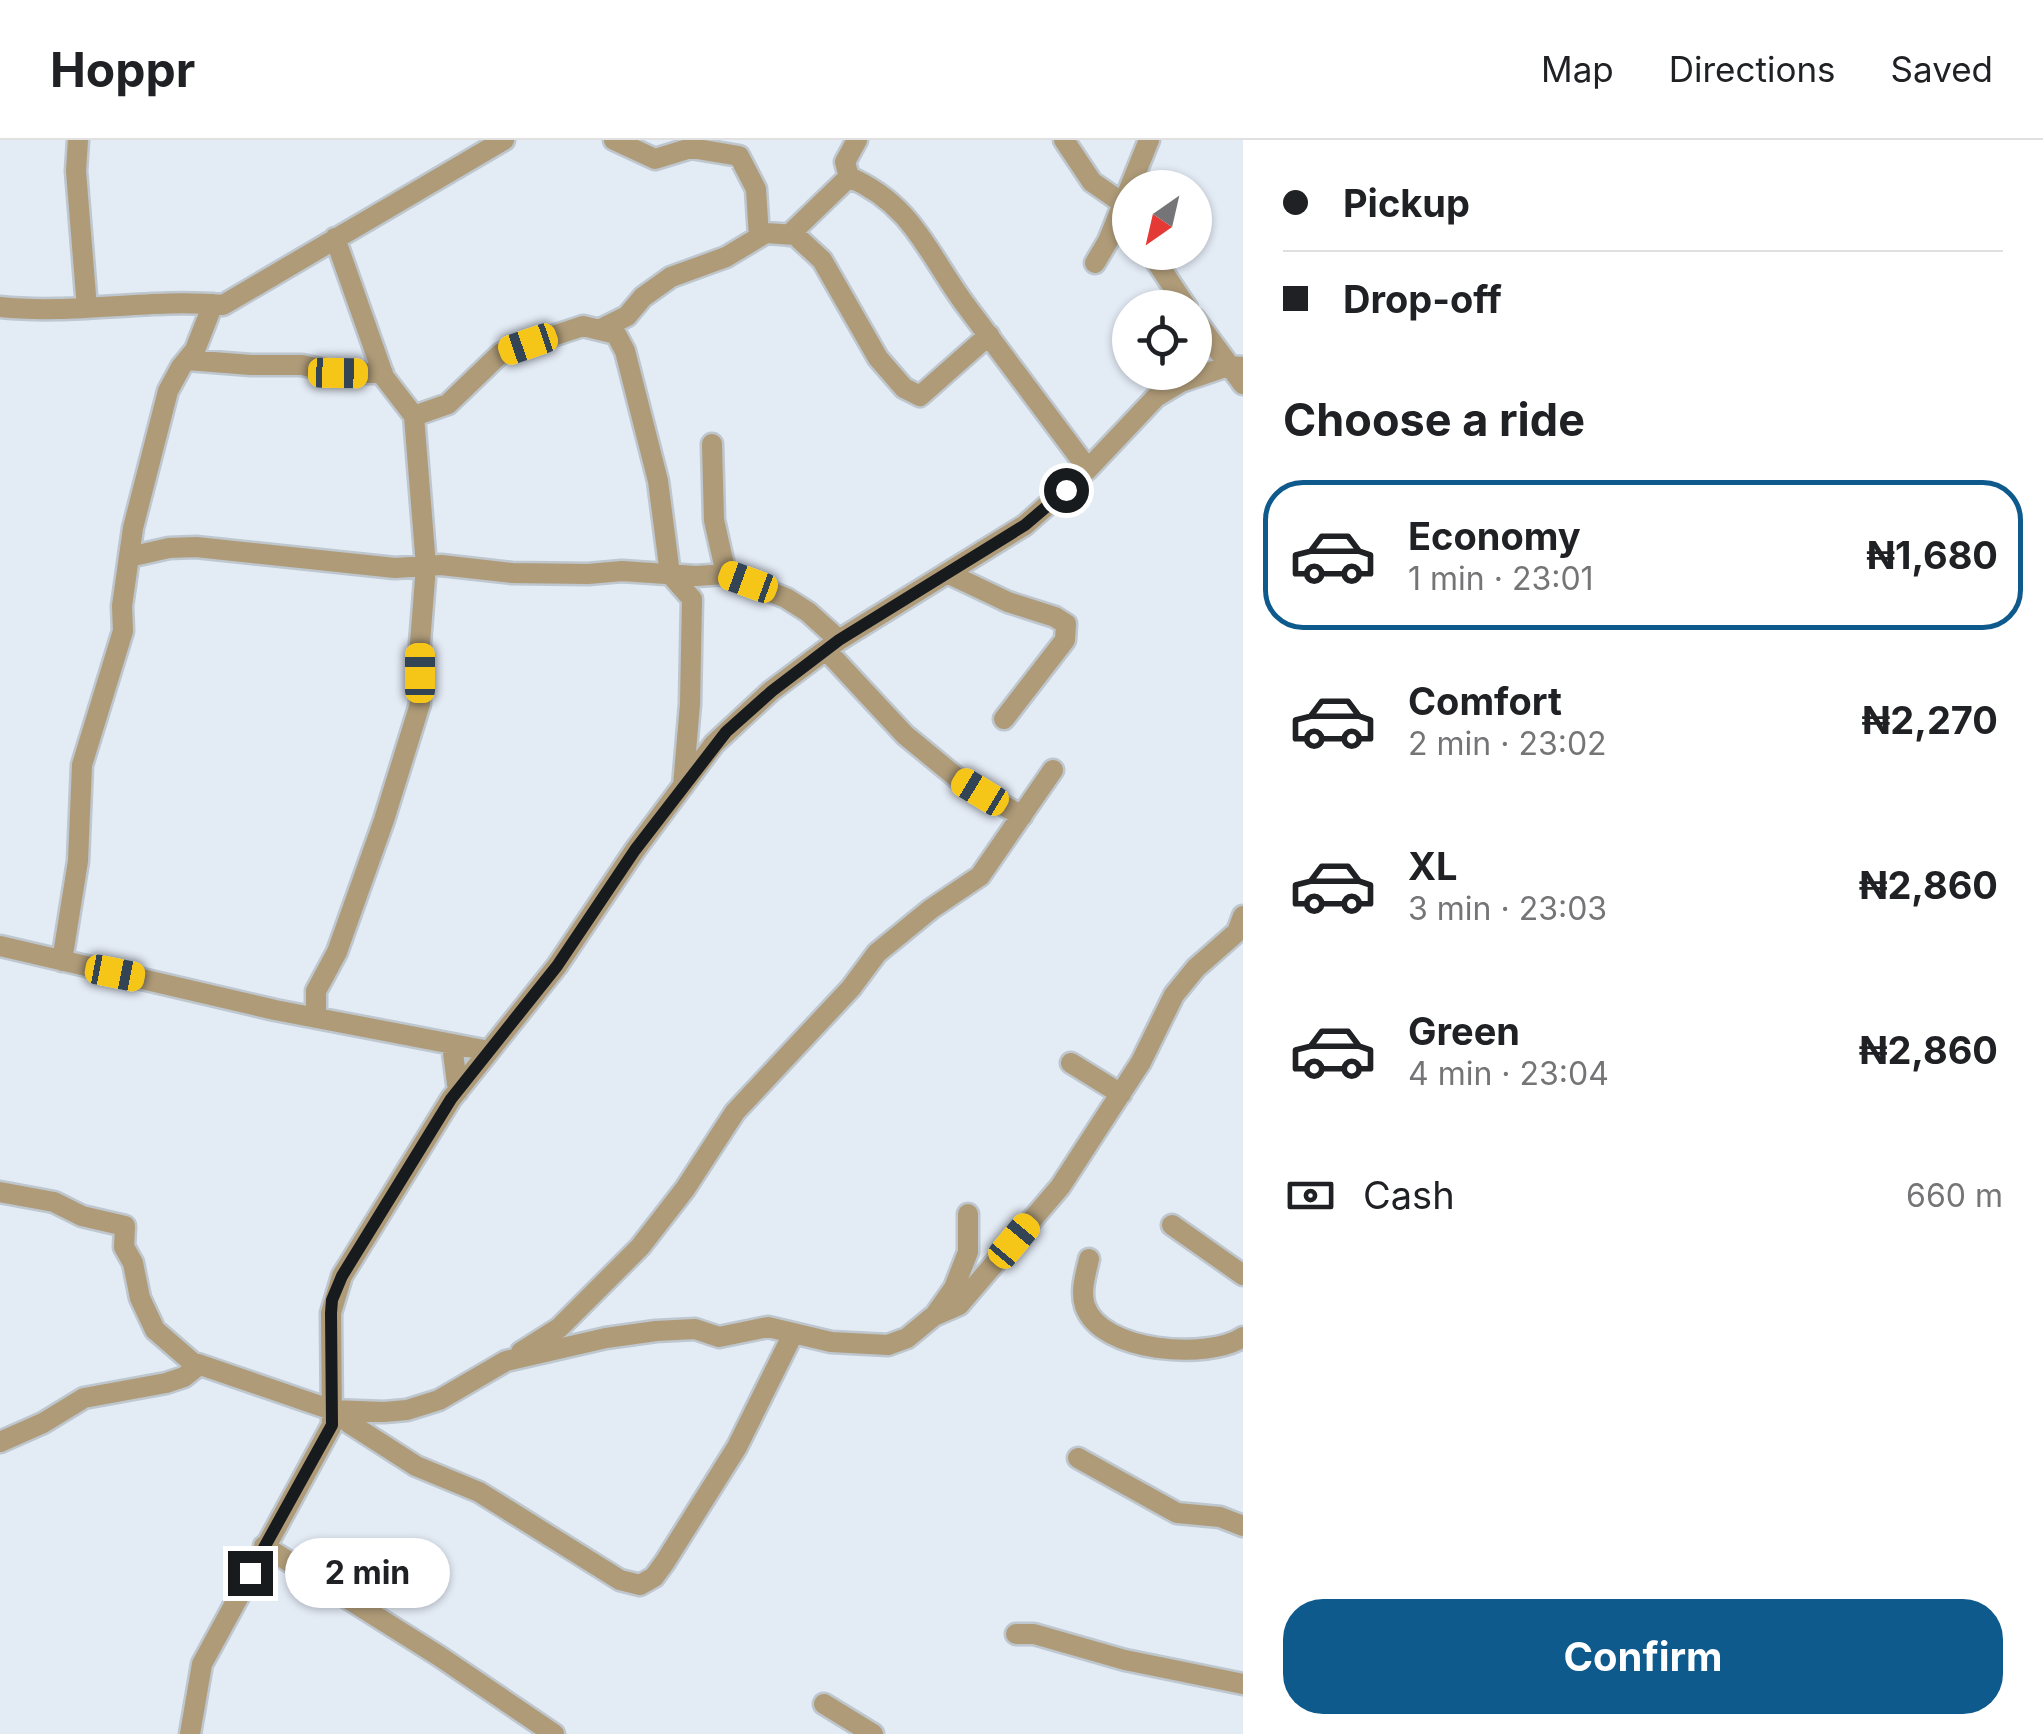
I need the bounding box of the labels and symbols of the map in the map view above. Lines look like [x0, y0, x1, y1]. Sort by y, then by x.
north arrow [1112, 170, 1212, 270]
car [495, 320, 561, 368]
car [308, 357, 368, 389]
route start [1044, 468, 1089, 513]
car [715, 558, 781, 606]
car [405, 643, 435, 703]
car [947, 764, 1013, 820]
car [83, 953, 147, 993]
car [983, 1208, 1045, 1274]
callout: 2 min [285, 1538, 450, 1608]
route end [228, 1551, 273, 1596]

